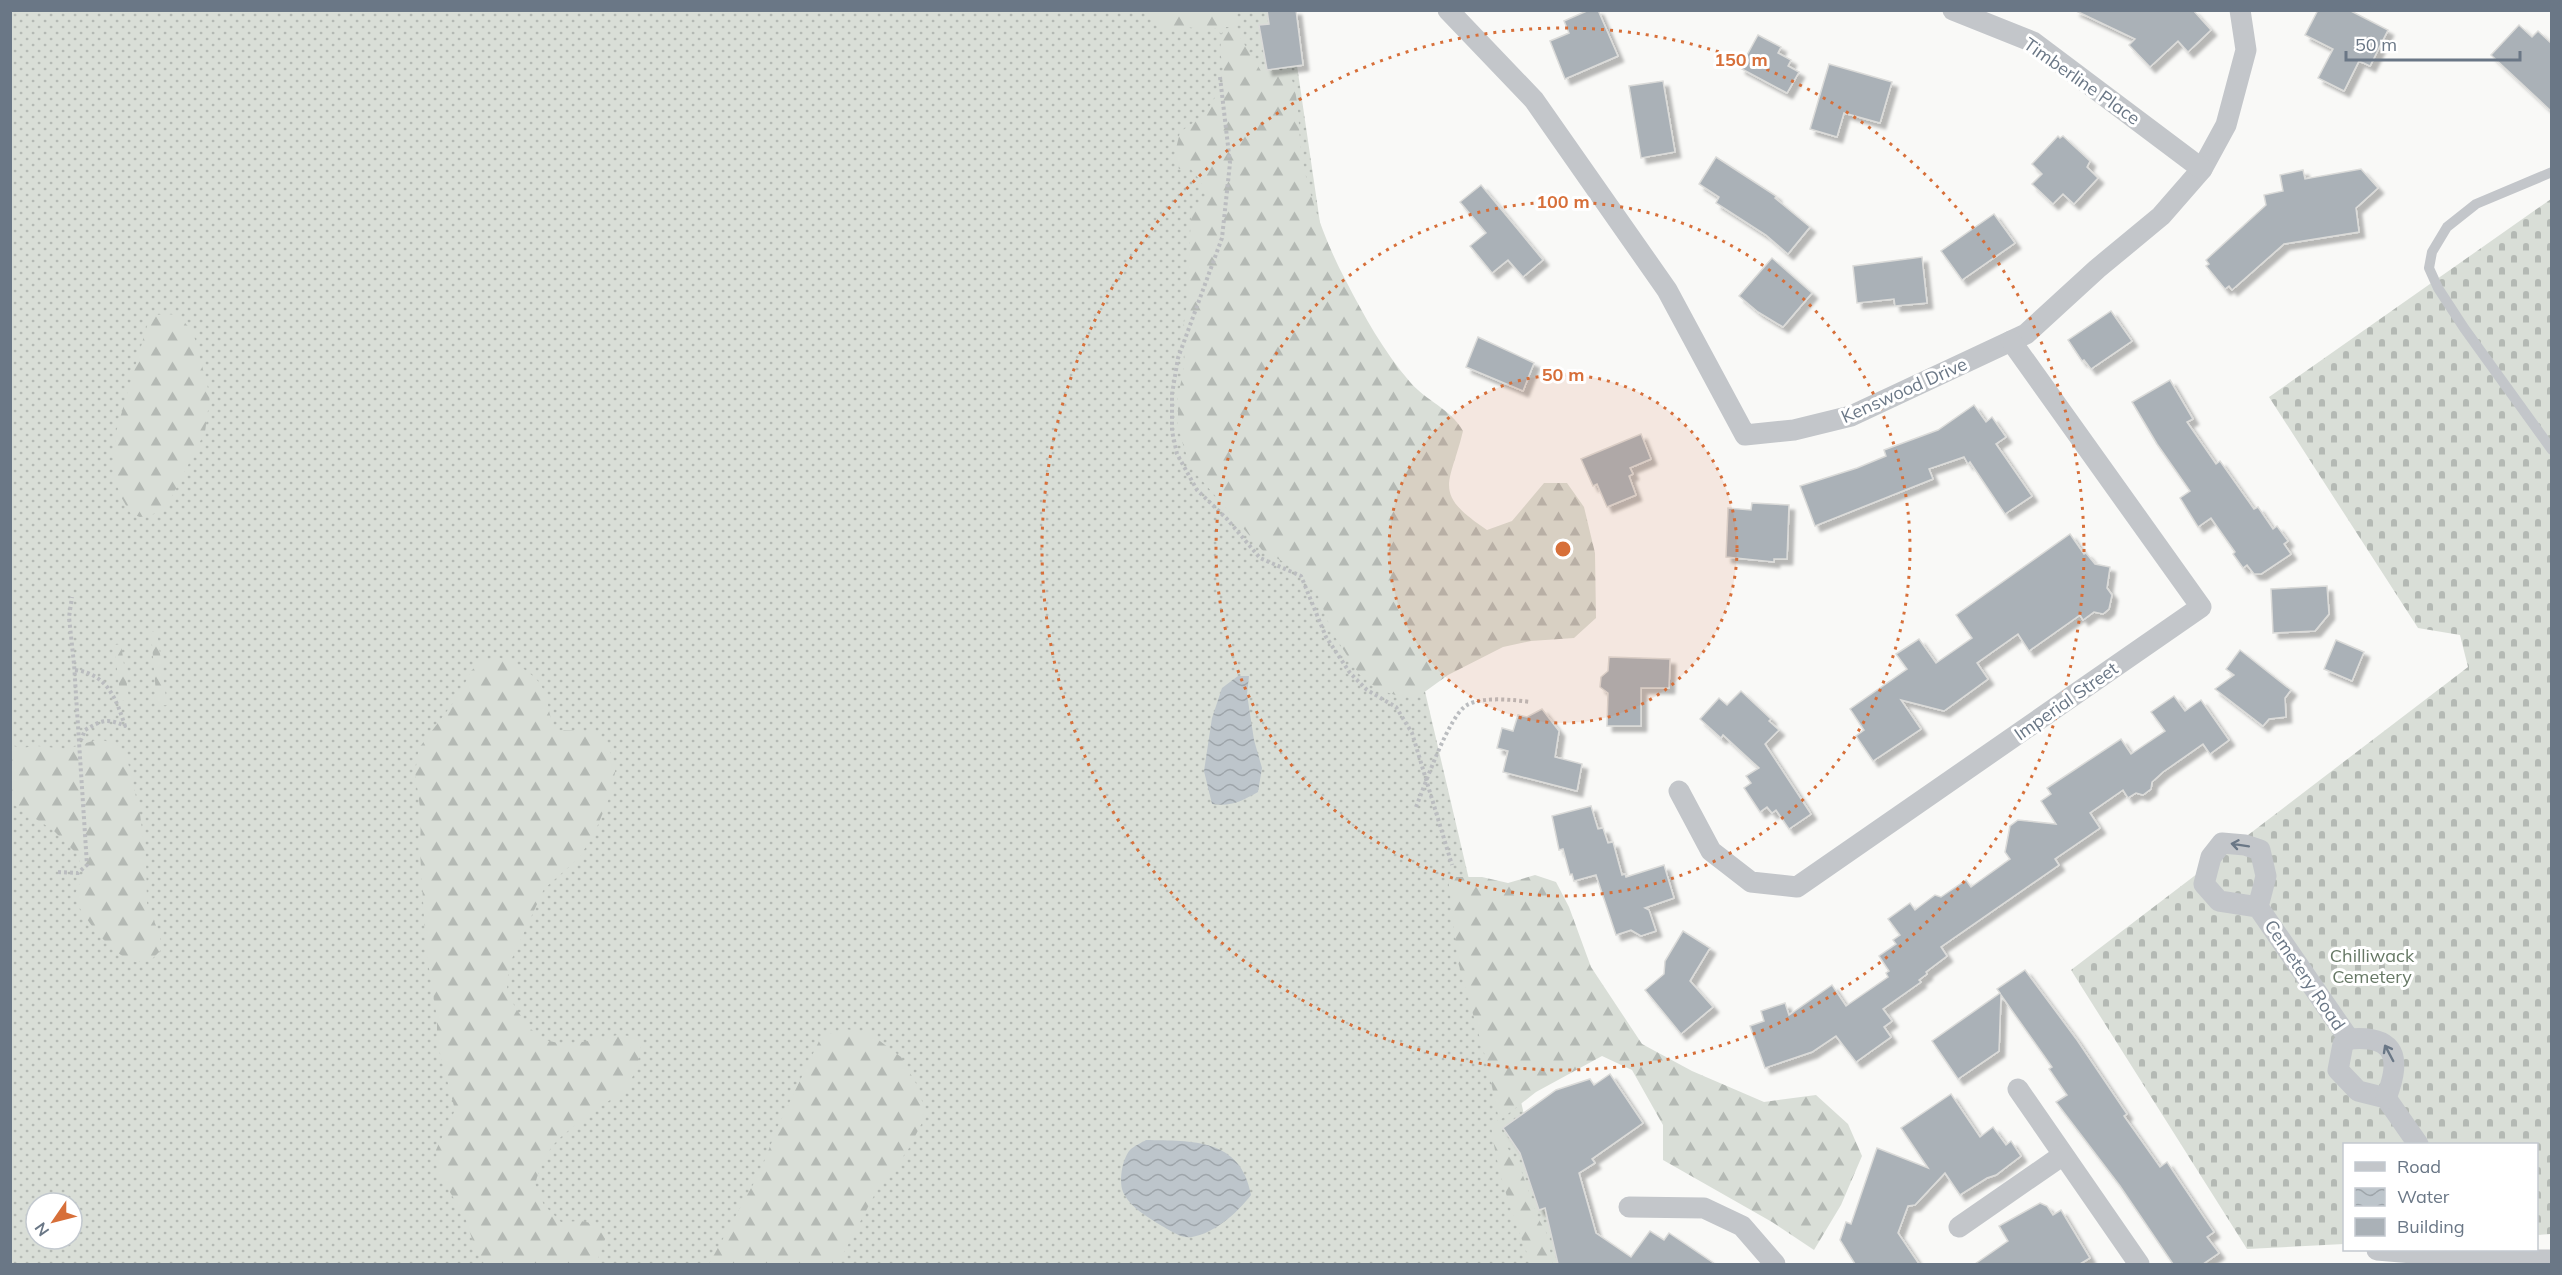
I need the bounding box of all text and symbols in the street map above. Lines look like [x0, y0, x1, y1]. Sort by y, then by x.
scale bar [2346, 24, 2520, 62]
street label: Timberline Place [2019, 32, 2145, 130]
text: 50 m [2355, 33, 2397, 56]
text: 150 m [1714, 48, 1768, 71]
text: 100 m [1536, 190, 1590, 213]
street label: Kenswood Drive [1838, 352, 1970, 428]
text: 50 m [1542, 363, 1584, 386]
centre of rings [1553, 539, 1573, 559]
street label: Imperial Street [2010, 657, 2122, 745]
one-way arrow [2231, 839, 2250, 850]
street label: Cemetery Road [2260, 915, 2350, 1035]
park label: Chilliwack Cemetery [2330, 944, 2415, 988]
one-way arrow [2383, 1045, 2395, 1062]
legend [2343, 1143, 2538, 1251]
text: Road [2397, 1155, 2441, 1178]
text: Water [2397, 1185, 2450, 1208]
north arrow [24, 1191, 84, 1251]
text: Building [2397, 1215, 2465, 1238]
text: N [30, 1219, 53, 1240]

